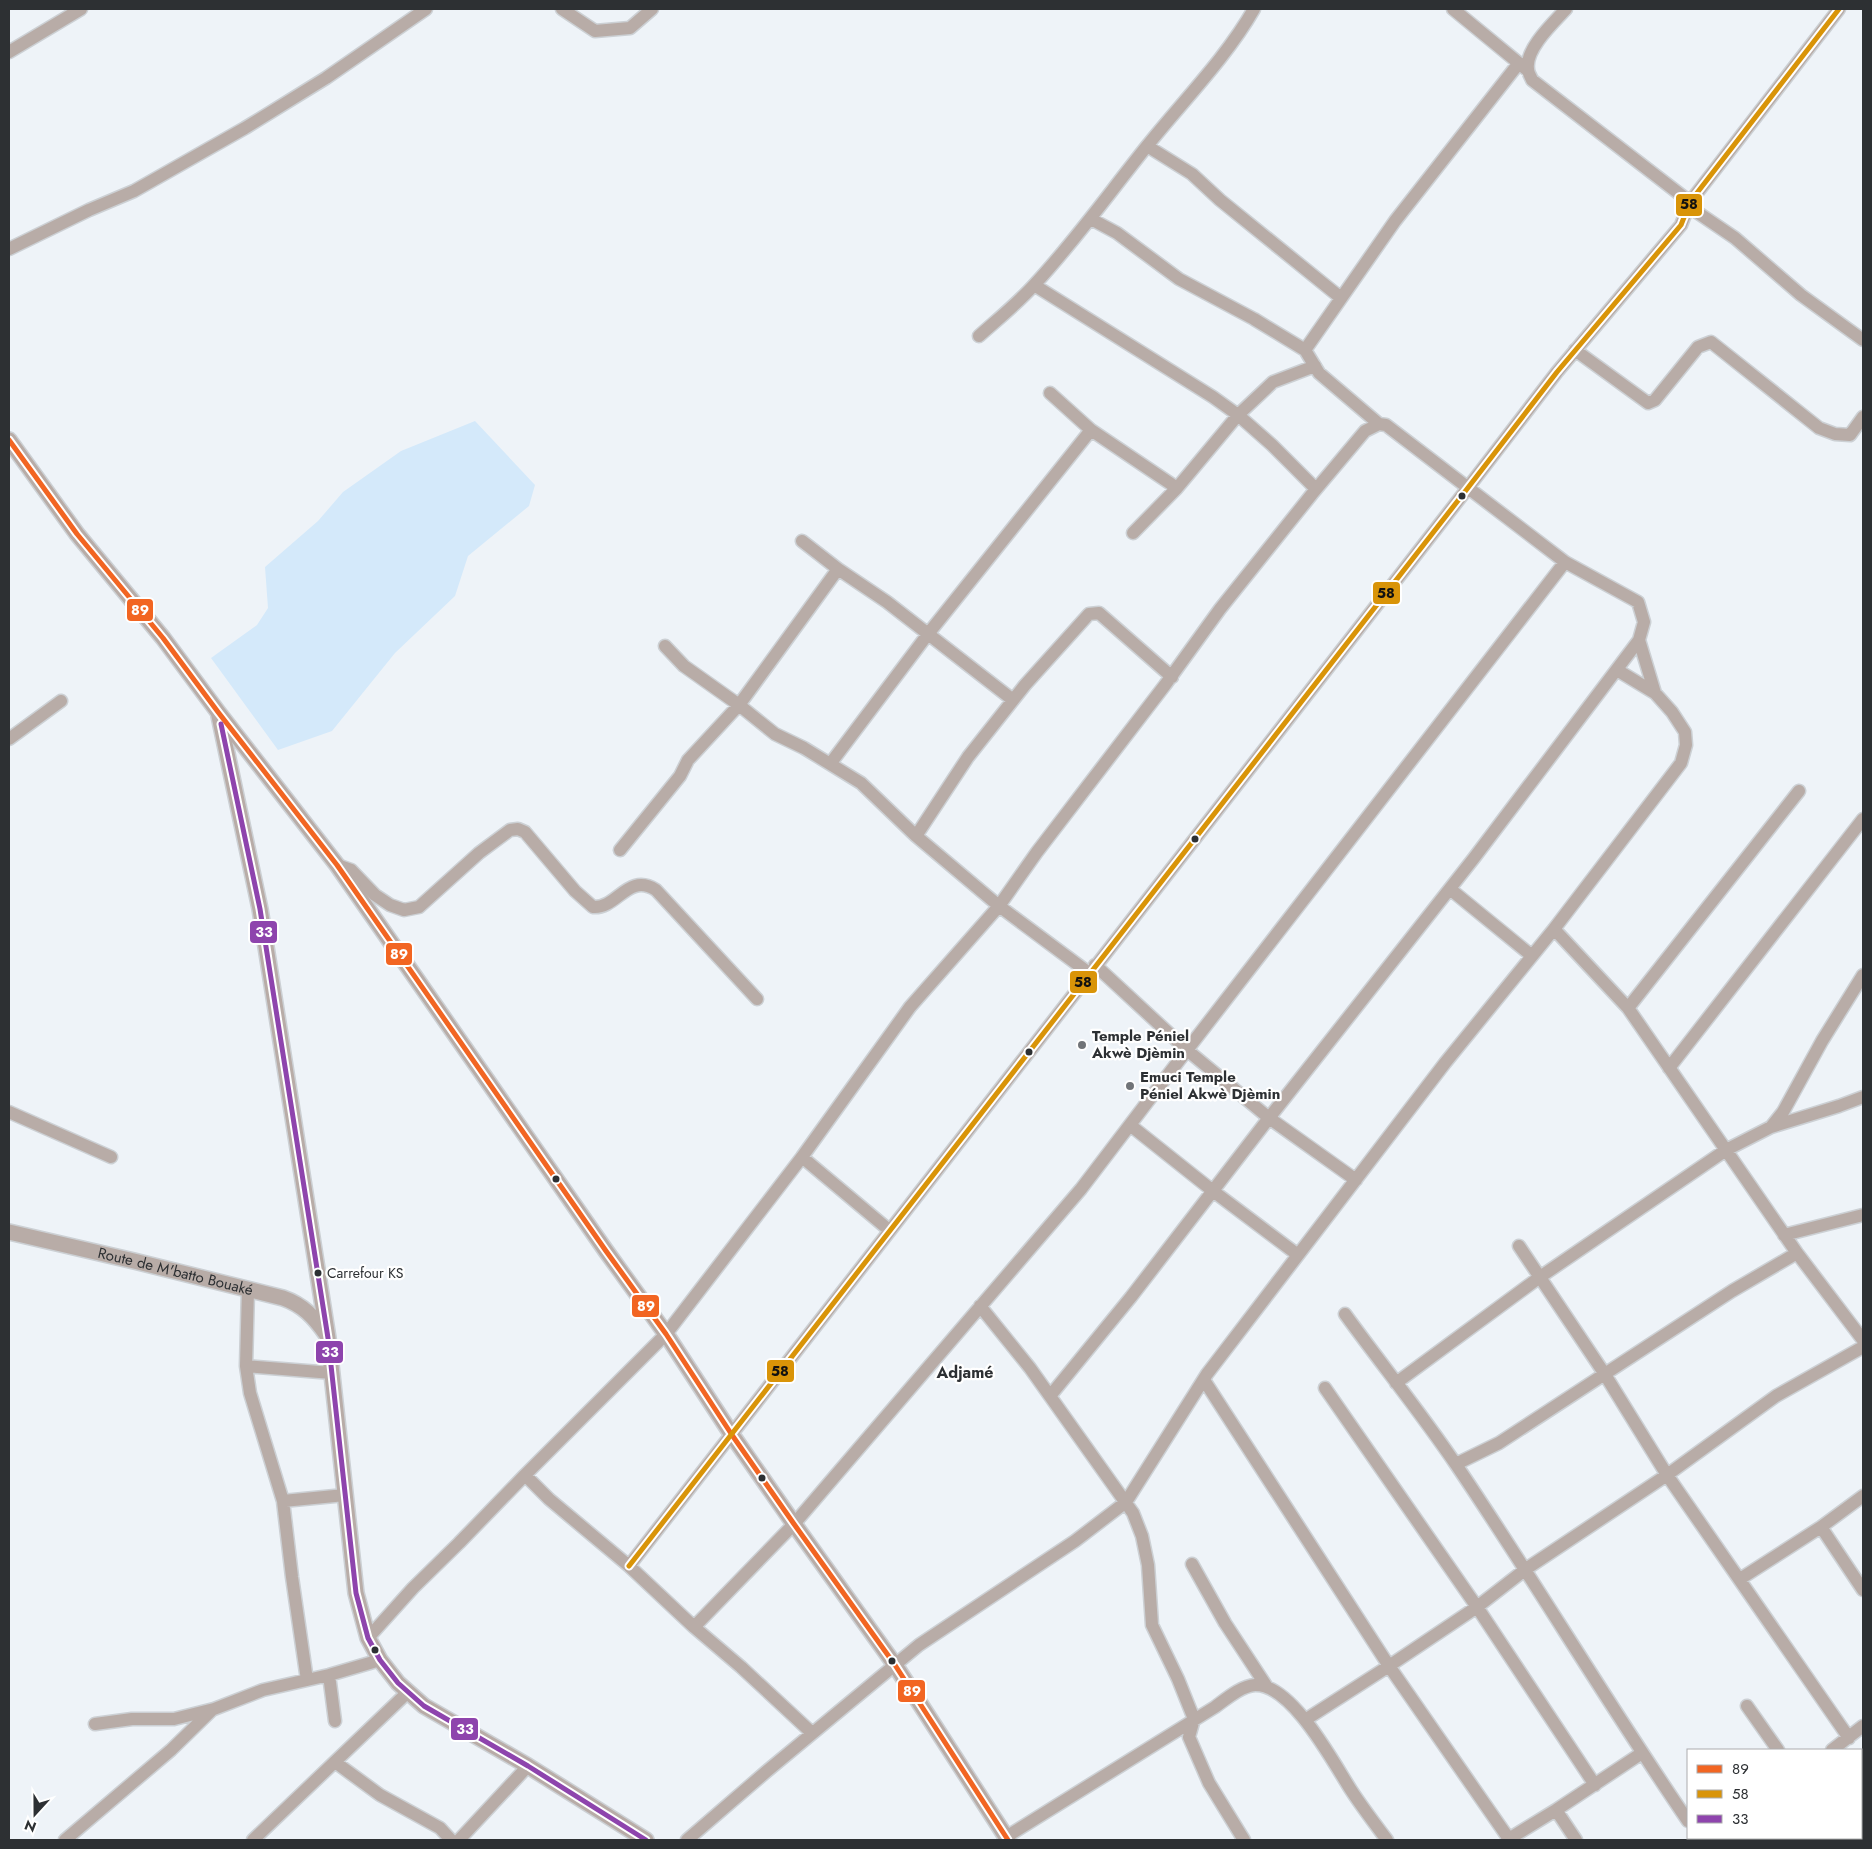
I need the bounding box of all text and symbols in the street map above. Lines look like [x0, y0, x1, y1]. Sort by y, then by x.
line badge: 58 [1675, 193, 1703, 217]
text: 58 [1680, 194, 1698, 214]
unlabelled marker [1457, 491, 1467, 501]
line badge: 58 [1372, 581, 1401, 605]
text: 58 [1377, 583, 1395, 603]
line badge: 89 [126, 598, 154, 622]
text: 89 [131, 600, 149, 620]
unlabelled marker [1190, 834, 1200, 844]
line badge: 33 [249, 920, 278, 944]
text: 33 [255, 922, 273, 942]
line badge: 89 [385, 942, 413, 966]
text: 89 [390, 944, 408, 964]
line badge: 58 [1069, 970, 1098, 994]
text: 58 [1074, 972, 1092, 992]
place label: Temple Péniel Akwè Djèmin [1091, 1025, 1189, 1064]
marker: Temple Péniel Akwè Djèmin [1076, 1039, 1088, 1051]
unlabelled marker [1024, 1047, 1034, 1057]
place label: Emuci Temple Péniel Akwè Djèmin [1140, 1066, 1280, 1105]
marker: Emuci Temple Péniel Akwè Djèmin [1124, 1080, 1136, 1092]
unlabelled marker [551, 1174, 561, 1184]
street label: Route de M'batto Bouaké [96, 1242, 256, 1301]
place label: Carrefour KS [327, 1263, 404, 1283]
marker: Carrefour KS [313, 1268, 323, 1278]
line badge: 89 [631, 1294, 660, 1318]
text: 89 [637, 1296, 655, 1316]
line badge: 33 [315, 1340, 344, 1364]
text: 33 [321, 1342, 339, 1362]
line badge: 58 [766, 1359, 795, 1383]
text: 58 [771, 1361, 789, 1381]
district label: Adjamé [936, 1361, 993, 1384]
unlabelled marker [757, 1473, 767, 1483]
unlabelled marker [370, 1645, 380, 1655]
unlabelled marker [887, 1656, 897, 1666]
line badge: 89 [897, 1679, 926, 1703]
text: 89 [903, 1681, 921, 1701]
line badge: 33 [450, 1717, 479, 1741]
text: 33 [456, 1719, 474, 1739]
legend [1687, 1749, 1862, 1839]
text: 89 [1732, 1758, 1749, 1780]
text: 58 [1732, 1783, 1749, 1805]
north arrow [10, 1789, 60, 1839]
text: 33 [1732, 1808, 1748, 1830]
text: N [22, 1815, 39, 1837]

